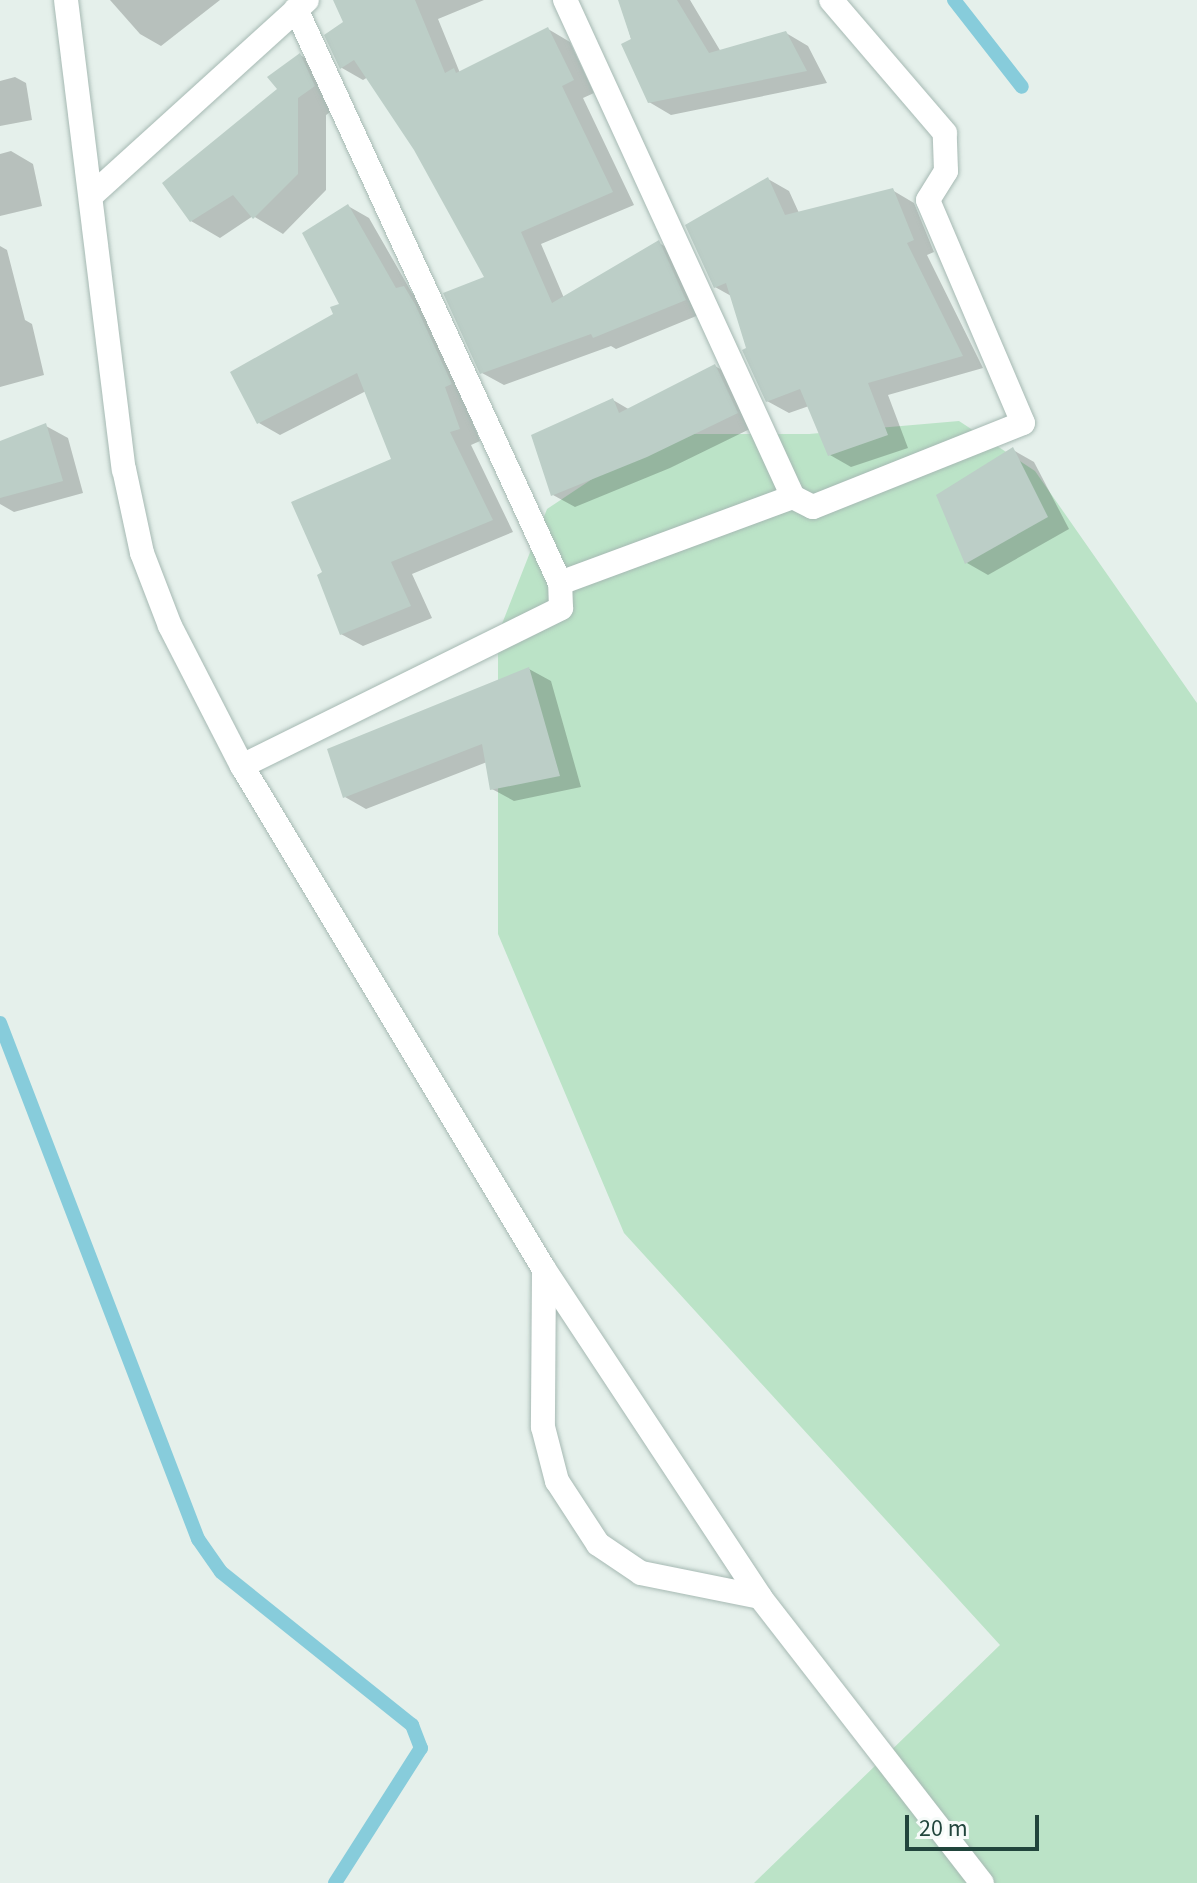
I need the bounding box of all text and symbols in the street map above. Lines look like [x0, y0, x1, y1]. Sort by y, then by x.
scale bar [909, 1799, 1043, 1849]
text: 20 m [919, 1811, 968, 1846]

